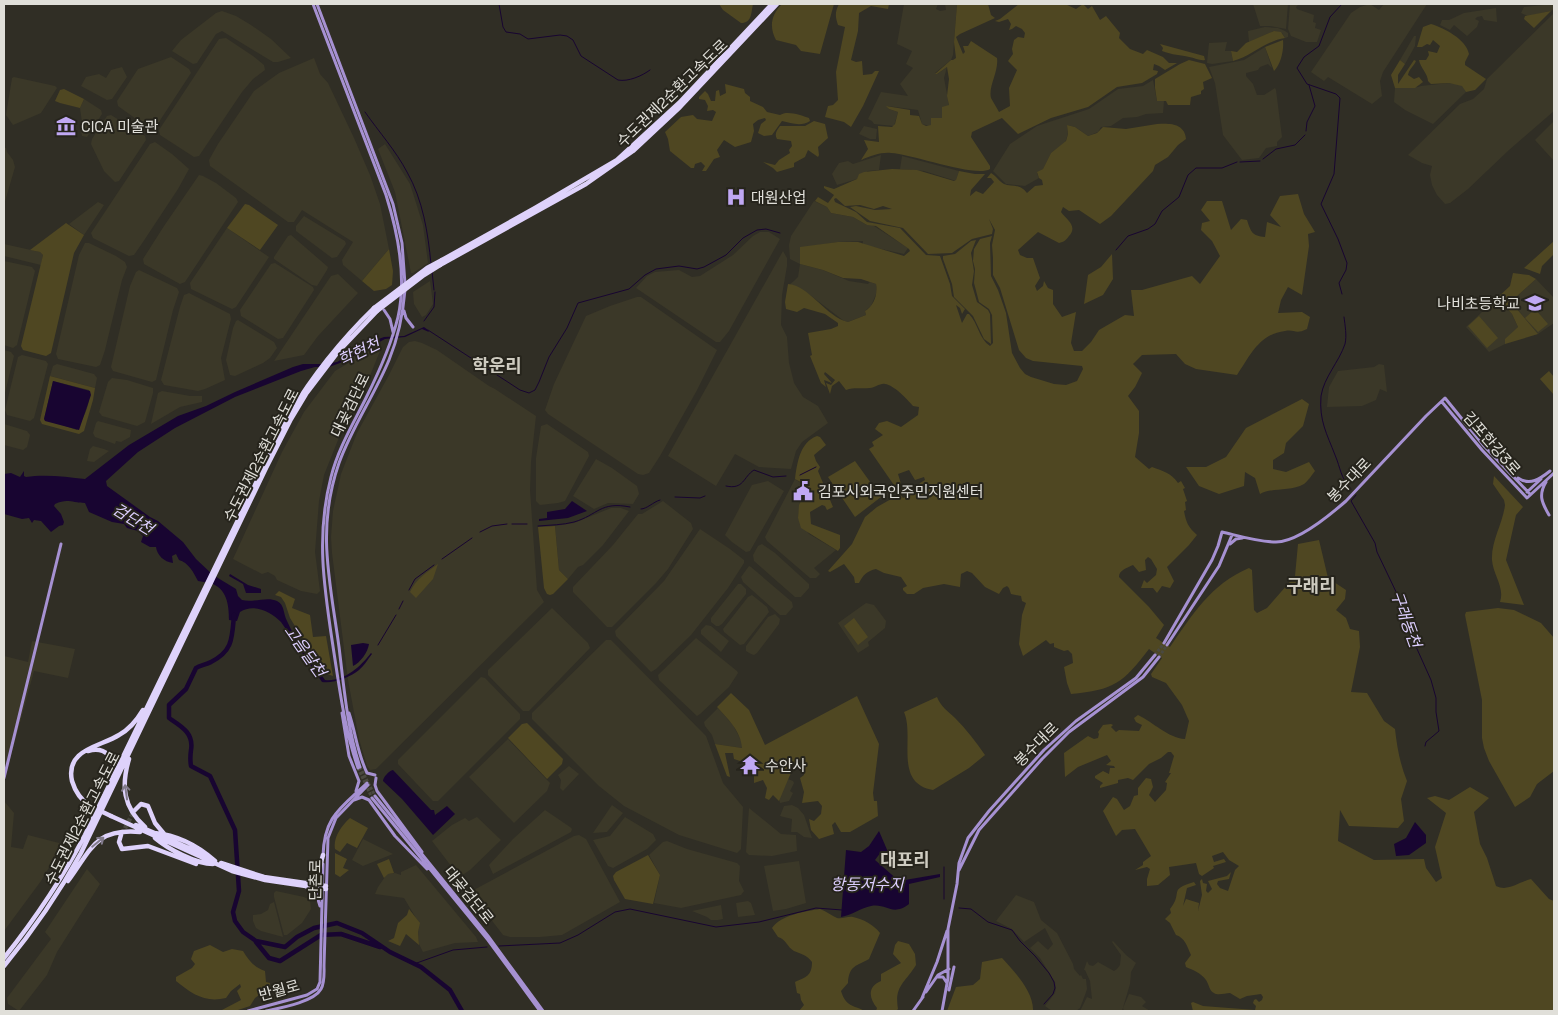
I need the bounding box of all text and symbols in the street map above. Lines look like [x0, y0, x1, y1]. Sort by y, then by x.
street label: 수도권제2순환고속도로 [613, 35, 731, 151]
museum icon: CICA 미술관 [55, 115, 77, 137]
place label: CICA 미술관 [81, 117, 159, 136]
hospital icon: 대원산업 [725, 186, 747, 208]
place label: 대원산업 [751, 188, 806, 207]
school or university icon: 나비초등학교 [1524, 292, 1546, 314]
place label: 나비초등학교 [1437, 294, 1520, 313]
water label: 학현천 [335, 332, 385, 371]
district label: 학운리 [472, 354, 522, 377]
street label: 대곶검단로 [326, 370, 374, 440]
street label: 수도권제2순환고속도로 [219, 385, 303, 525]
street label: 김포한강3로 [1459, 407, 1525, 479]
street label: 봉수대로 [1323, 454, 1375, 506]
public building icon: 김포시외국인주민지원센터 [792, 480, 814, 502]
place label: 김포시외국인주민지원센터 [818, 482, 984, 501]
water label: 검단천 [109, 498, 159, 541]
district label: 구래리 [1286, 574, 1336, 597]
water label: 구래동천 [1386, 588, 1427, 652]
water label: 고음달천 [280, 621, 332, 683]
street label: 봉수대로 [1010, 718, 1062, 770]
street label: 수도권제2순환고속도로 [40, 748, 124, 888]
temple icon: 수안사 [739, 754, 761, 776]
place label: 수안사 [765, 756, 807, 775]
one-way arrow [121, 785, 131, 801]
one-way arrow [92, 836, 105, 847]
district label: 대포리 [880, 848, 930, 871]
street label: 단촌로 [305, 859, 325, 901]
street label: 대곶검단로 [440, 862, 498, 928]
water label: 항동저수지 [830, 874, 905, 895]
street label: 반월로 [256, 975, 302, 1005]

